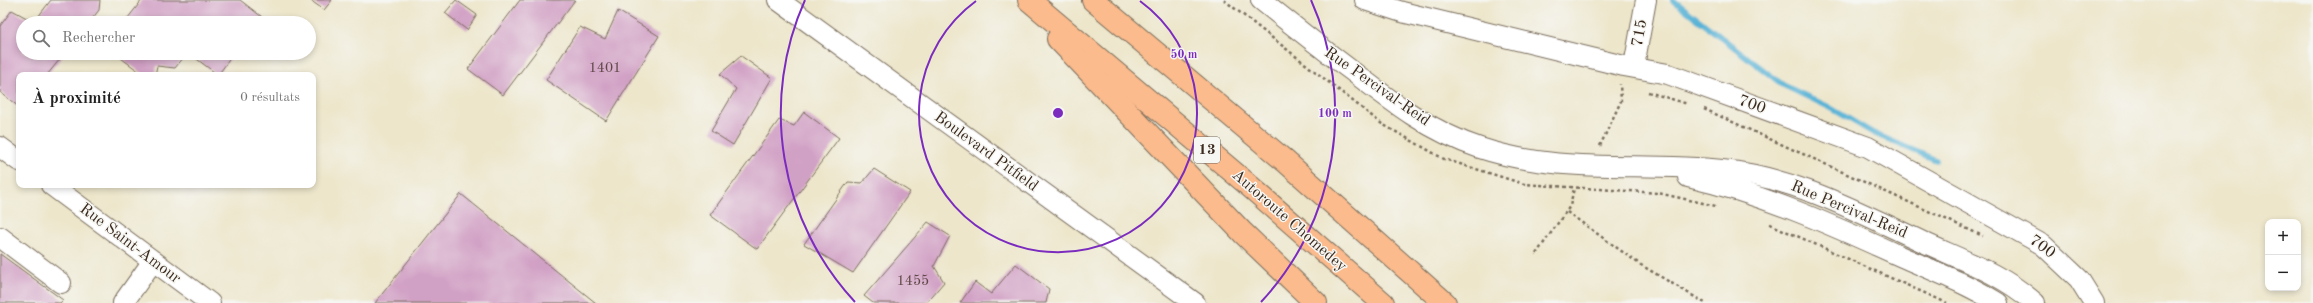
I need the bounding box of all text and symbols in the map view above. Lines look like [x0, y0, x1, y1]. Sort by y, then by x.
search box [16, 16, 316, 60]
street label: 715 [1630, 18, 1650, 48]
icon: search [30, 27, 52, 49]
text: Rechercher [62, 31, 135, 46]
street label: Rue Percival-Reid [1321, 45, 1433, 129]
text: 50 m [1171, 48, 1198, 61]
house number: 1401 [589, 61, 621, 75]
text: À proximité [32, 90, 121, 107]
text: 0 résultats [240, 91, 300, 104]
street label: 700 [1736, 93, 1768, 117]
centre of rings [1051, 106, 1065, 120]
text: 100 m [1318, 108, 1352, 120]
street label: Boulevard Pitfield [931, 109, 1041, 195]
road number: 13 [1194, 137, 1220, 163]
street label: Autoroute Chomedey [1229, 167, 1350, 275]
street label: Rue Percival-Reid [1788, 178, 1910, 242]
street label: Rue Saint-Amour [76, 201, 184, 287]
map controls [2265, 219, 2301, 291]
button: + [2265, 219, 2301, 255]
street label: 700 [2026, 232, 2058, 262]
button: − [2265, 255, 2301, 291]
house number: 1455 [897, 274, 929, 288]

